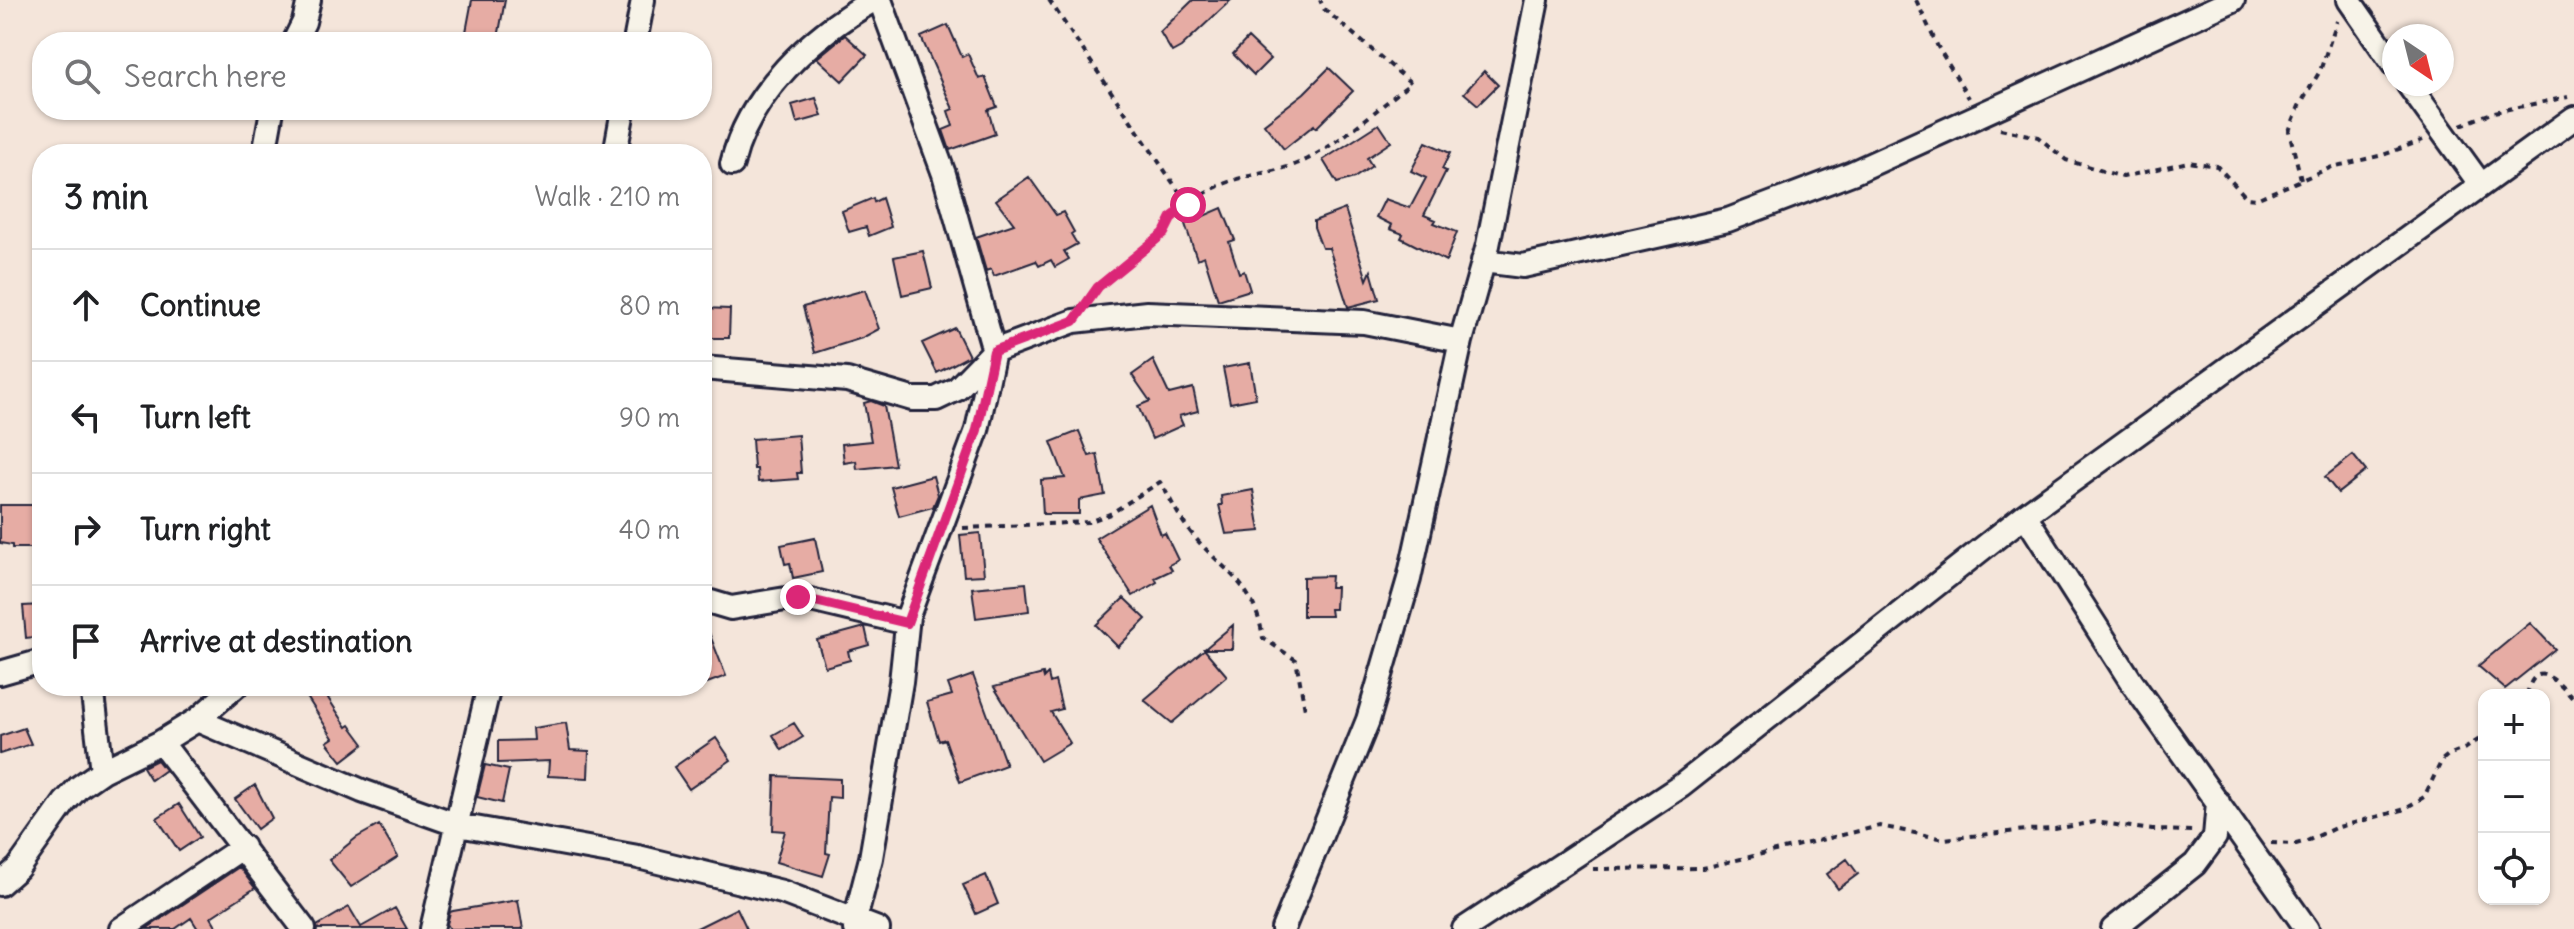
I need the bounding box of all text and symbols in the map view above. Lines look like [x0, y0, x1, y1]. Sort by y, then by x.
north arrow [2382, 24, 2454, 96]
search box [32, 32, 712, 120]
icon: search [60, 54, 104, 98]
text: Search here [124, 57, 287, 95]
text: 3 min [64, 175, 149, 218]
text: Walk · 210 m [534, 180, 680, 213]
route start [1170, 187, 1206, 223]
icon: ahead [64, 283, 108, 327]
text: Continue [140, 286, 261, 324]
text: 80 m [619, 289, 680, 322]
icon: left [64, 395, 108, 439]
text: Turn left [140, 398, 251, 436]
text: 90 m [619, 401, 680, 434]
icon: right [64, 507, 108, 551]
text: Turn right [140, 510, 271, 548]
text: 40 m [619, 513, 680, 546]
route end [780, 579, 816, 615]
icon: arrive [64, 619, 108, 663]
text: Arrive at destination [140, 622, 412, 660]
map controls [2478, 689, 2550, 905]
button: + [2478, 689, 2550, 761]
button: − [2478, 761, 2550, 833]
button: locate [2478, 833, 2550, 905]

